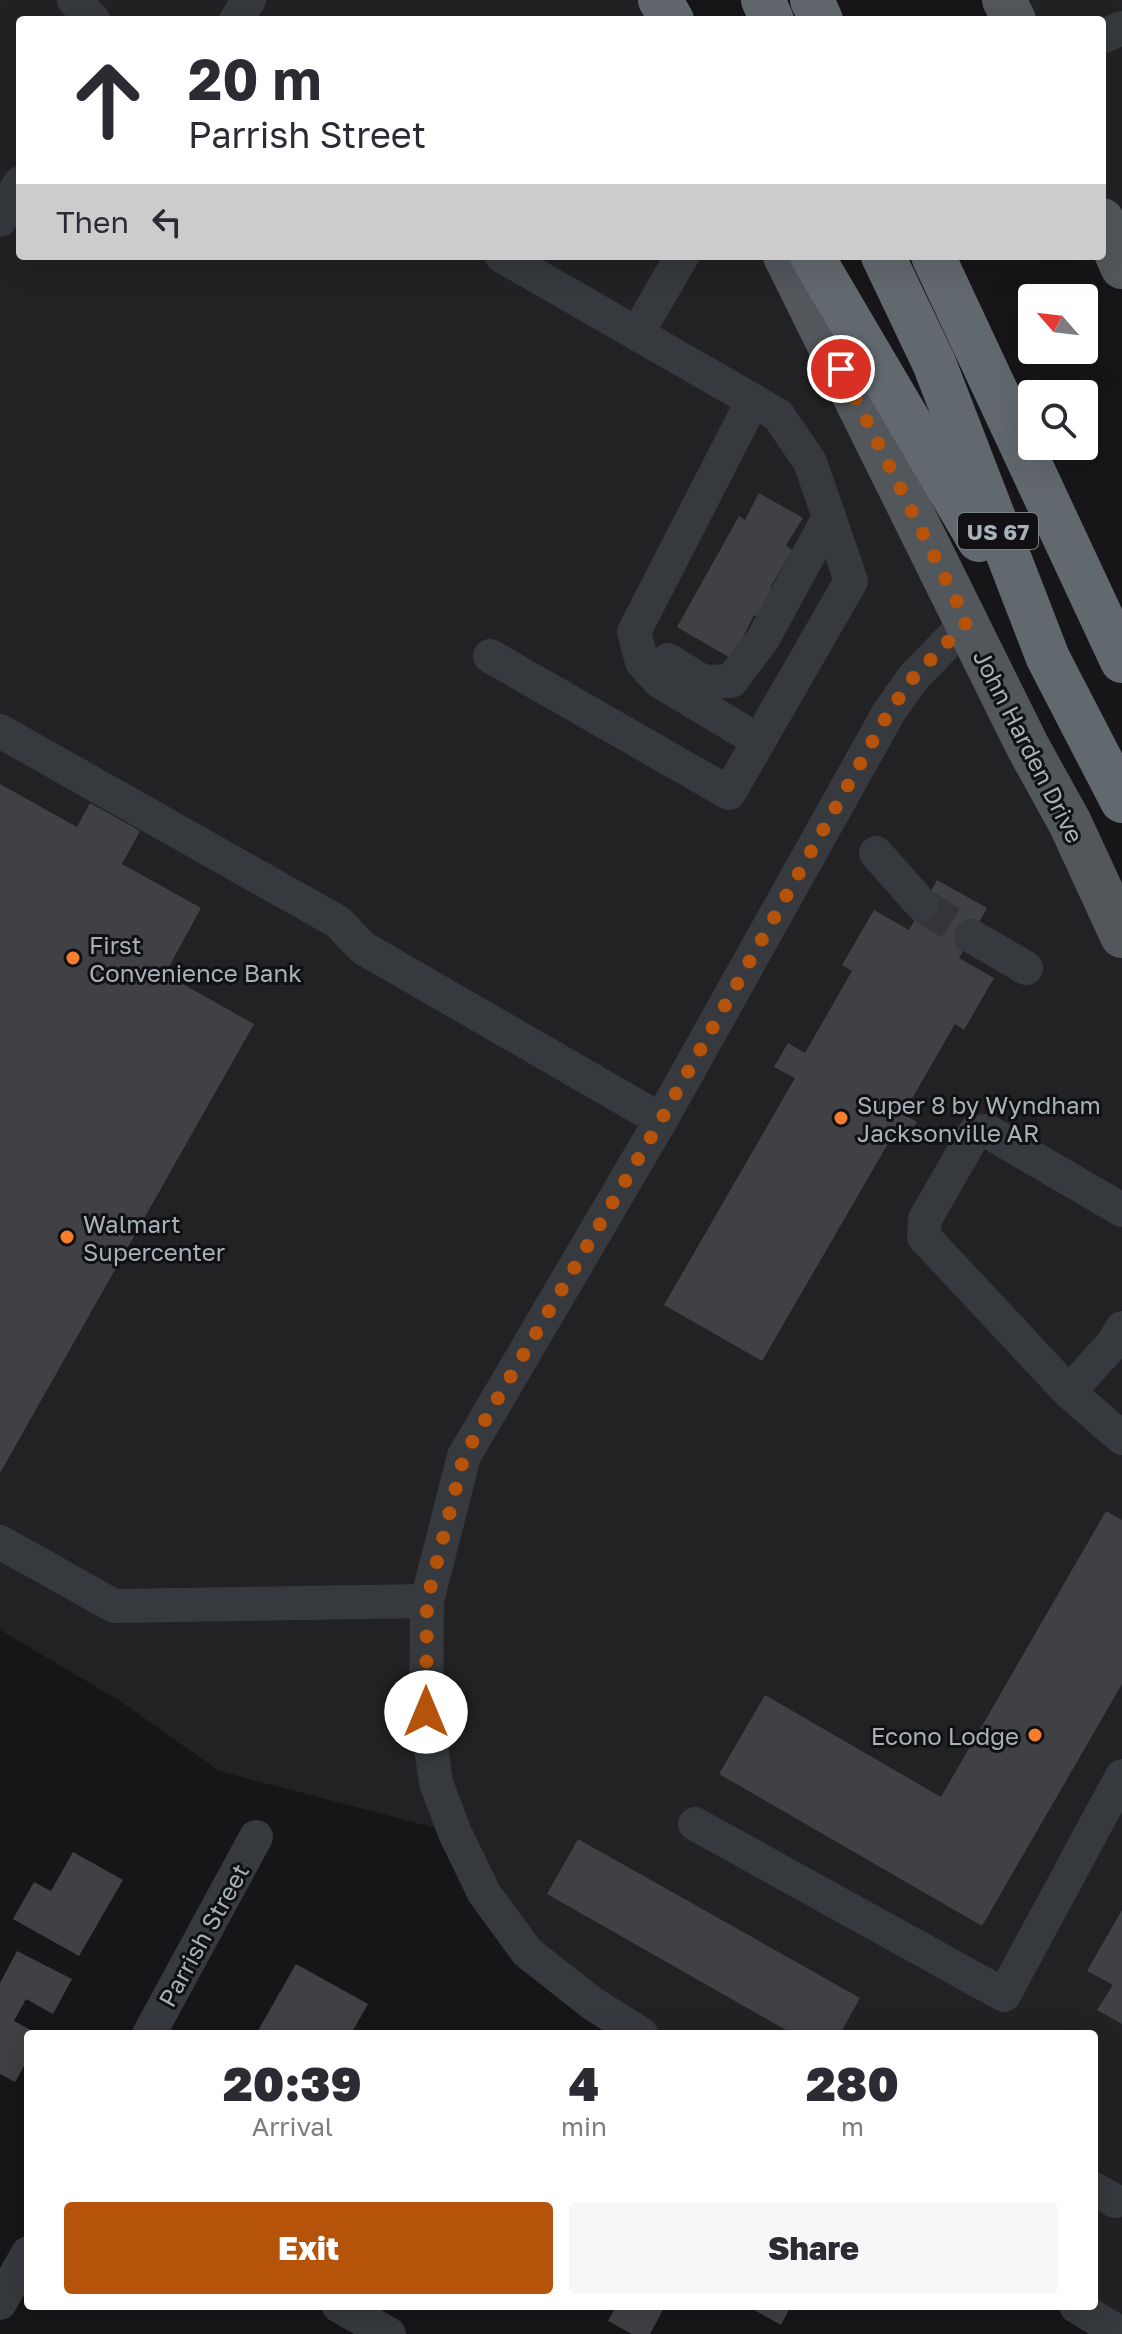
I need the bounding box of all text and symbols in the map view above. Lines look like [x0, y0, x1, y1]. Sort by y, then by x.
text: 20 m [188, 45, 322, 112]
icon: ahead [56, 48, 160, 152]
text: Parrish Street [188, 113, 426, 156]
icon: left [145, 200, 189, 244]
text: Then [56, 204, 129, 240]
north arrow [1018, 284, 1098, 364]
map controls [1018, 284, 1098, 460]
pin [807, 335, 875, 403]
icon: arrive [819, 347, 863, 391]
button: search [1018, 380, 1098, 460]
road number: US 67 [958, 513, 1038, 549]
street label: John Harden Drive [968, 644, 1090, 848]
place label: First Convenience Bank [89, 930, 302, 987]
marker: First Convenience Bank [64, 949, 82, 967]
place label: Super 8 by Wyndham Jacksonville AR [857, 1090, 1101, 1147]
marker: Super 8 by Wyndham Jacksonville AR [832, 1109, 850, 1127]
place label: Walmart Supercenter [83, 1209, 225, 1266]
marker: Walmart Supercenter [58, 1228, 76, 1246]
position arrow [384, 1670, 468, 1754]
place label: Econo Lodge [871, 1721, 1019, 1750]
marker: Econo Lodge [1026, 1726, 1044, 1744]
street label: Parrish Street [152, 1859, 254, 2011]
text: 20:39 [223, 2054, 362, 2112]
text: 4 [569, 2054, 599, 2112]
text: 280 [806, 2054, 899, 2112]
text: Arrival [252, 2111, 333, 2142]
text: min [561, 2111, 607, 2142]
text: m [841, 2111, 864, 2142]
button: Exit [64, 2202, 553, 2294]
button: Share [569, 2202, 1058, 2294]

